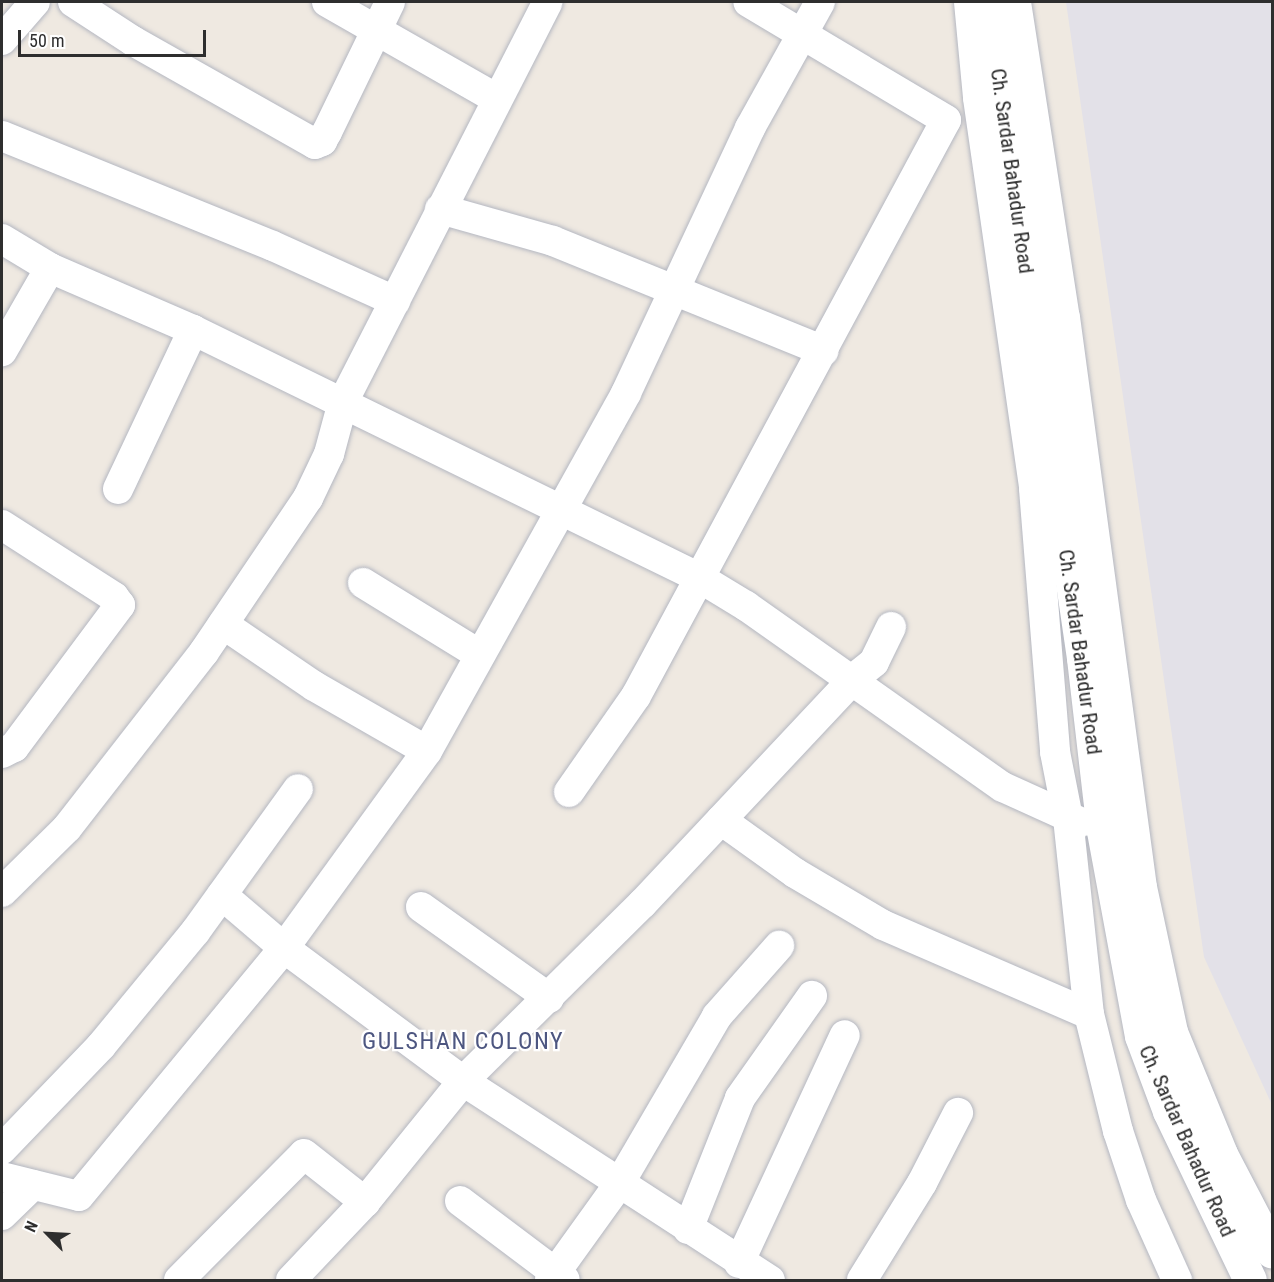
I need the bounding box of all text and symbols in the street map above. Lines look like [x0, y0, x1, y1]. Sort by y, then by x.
scale bar [21, 18, 208, 56]
text: 50 m [29, 30, 64, 51]
street label: Ch. Sardar Bahadur Road [985, 67, 1039, 275]
street label: Ch. Sardar Bahadur Road [1053, 548, 1107, 756]
district label: GULSHAN COLONY [362, 1028, 564, 1056]
street label: Ch. Sardar Bahadur Road [1133, 1041, 1241, 1241]
north arrow [18, 1204, 78, 1264]
text: N [20, 1218, 42, 1235]

